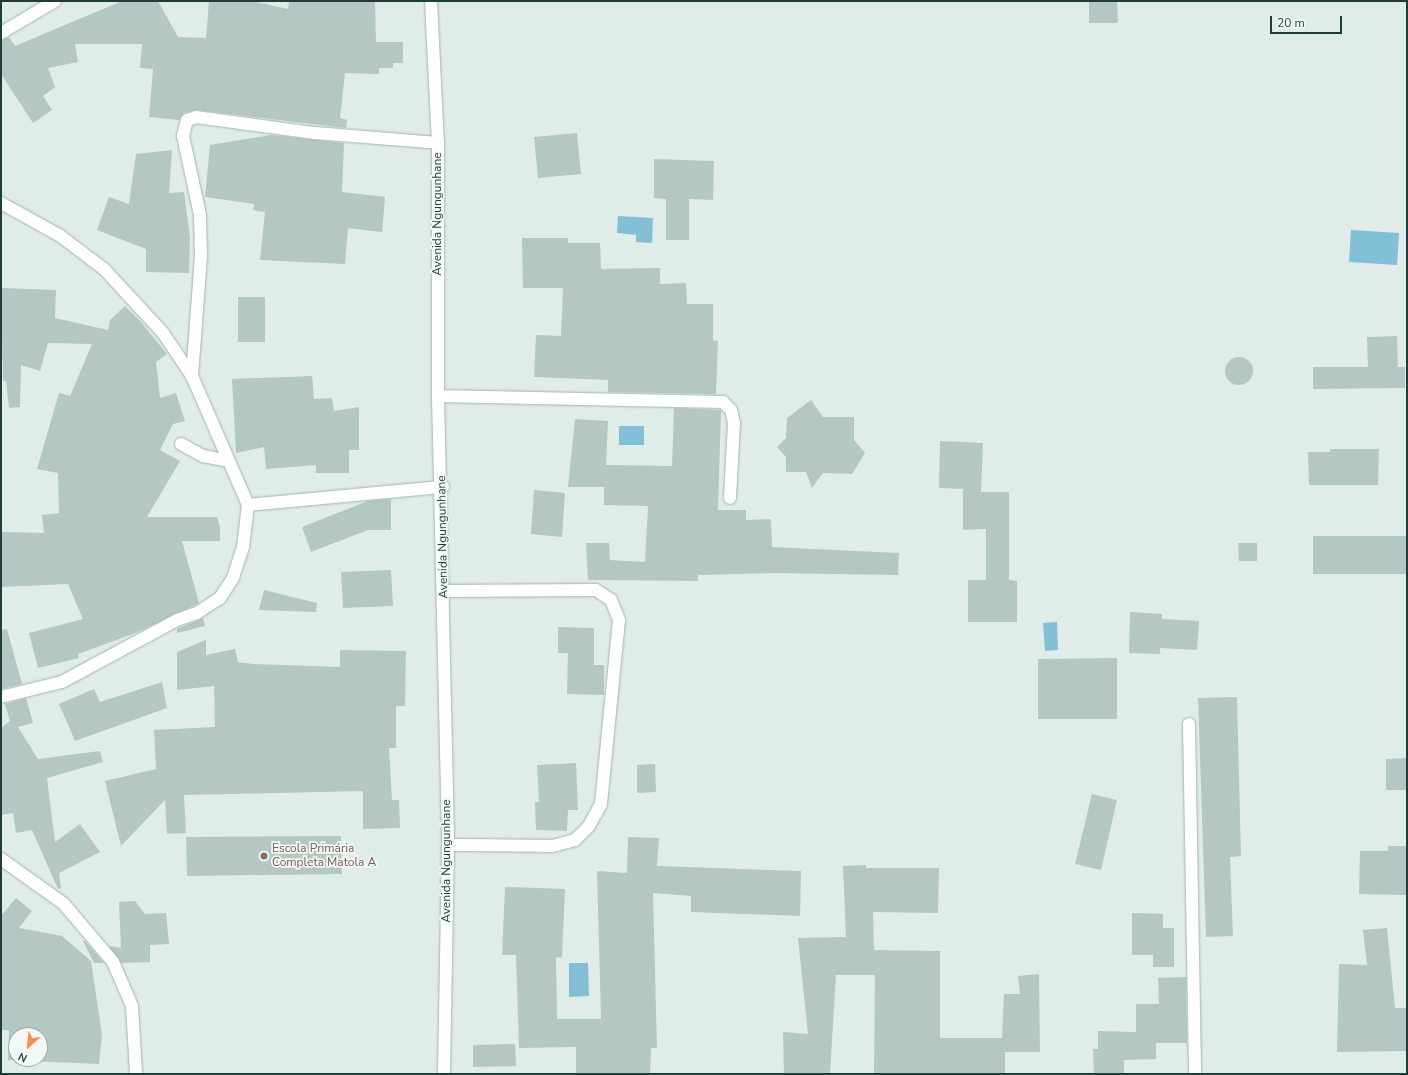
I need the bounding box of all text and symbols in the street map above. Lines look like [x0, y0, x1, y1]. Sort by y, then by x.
scale bar [1272, 8, 1344, 34]
text: 20 m [1277, 15, 1305, 31]
street label: Avenida Ngungunhane [431, 152, 445, 276]
street label: Avenida Ngungunhane [435, 475, 451, 599]
street label: Avenida Ngungunhane [440, 799, 454, 923]
place label: Escola Primária Completa Matola A [272, 842, 376, 870]
marker: Escola Primária Completa Matola A [259, 851, 269, 861]
north arrow [8, 1027, 48, 1067]
text: N [16, 1049, 30, 1066]

